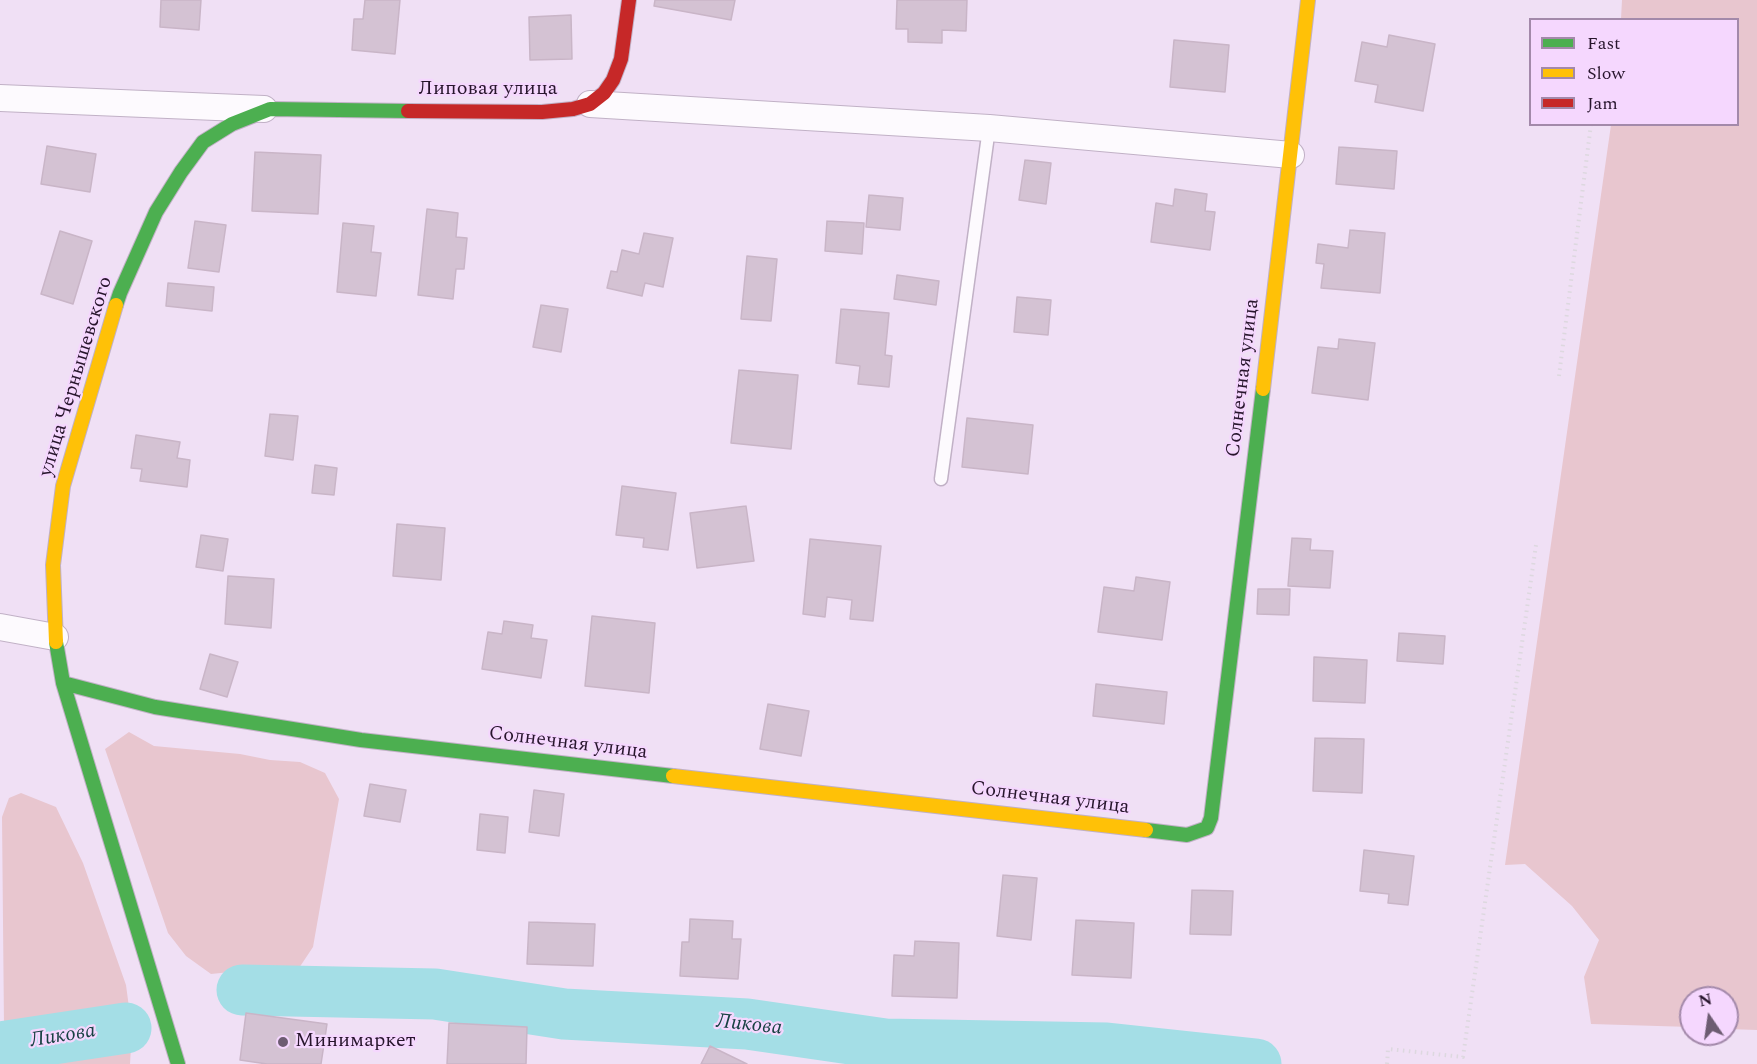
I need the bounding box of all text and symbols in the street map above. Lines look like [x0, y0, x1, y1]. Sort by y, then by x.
legend [1529, 18, 1739, 126]
text: Fast [1587, 30, 1620, 57]
text: Slow [1587, 60, 1625, 87]
street label: Липовая улица [419, 78, 557, 102]
text: Jam [1587, 90, 1618, 117]
street label: улица Чернышевского [35, 274, 119, 480]
street label: Солнечная улица [1222, 297, 1266, 459]
street label: Солнечная улица [487, 722, 649, 766]
street label: Солнечная улица [969, 777, 1131, 821]
north arrow [1679, 986, 1739, 1046]
text: N [1696, 987, 1714, 1014]
water label: Ликова [715, 1010, 783, 1042]
water label: Ликова [28, 1019, 98, 1055]
place label: Минимаркет [295, 1030, 416, 1054]
marker: Минимаркет [276, 1035, 290, 1049]

